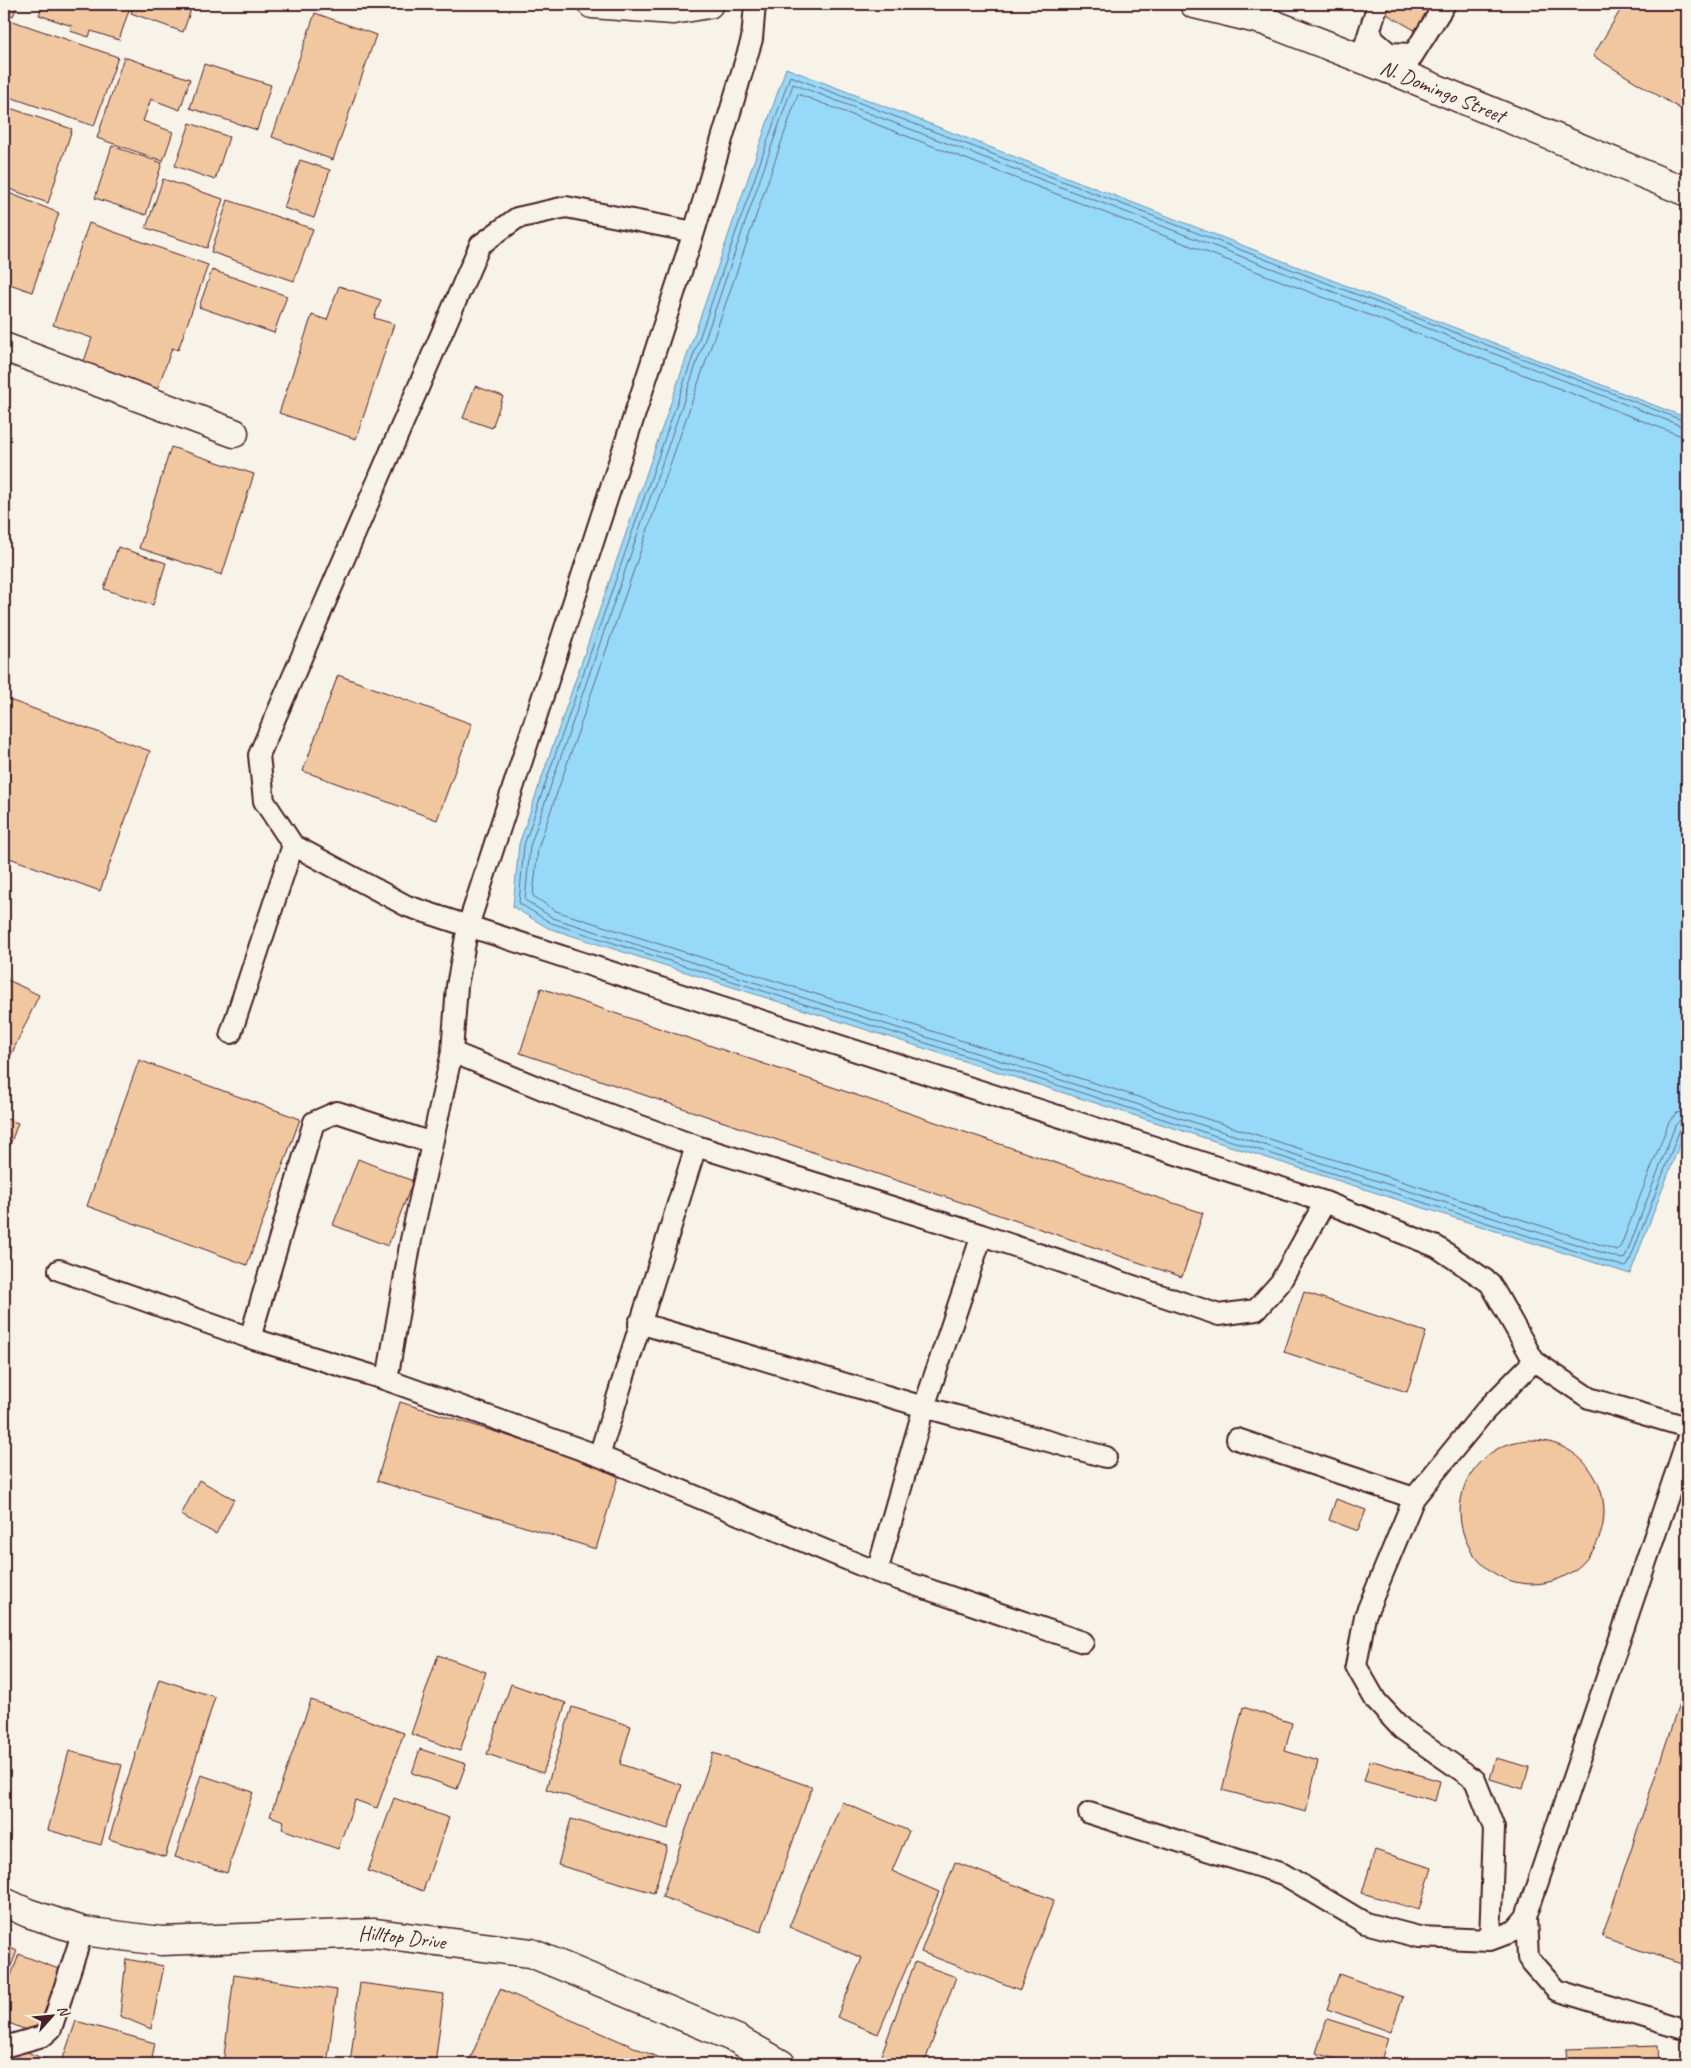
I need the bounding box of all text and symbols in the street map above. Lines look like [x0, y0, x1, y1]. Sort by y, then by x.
street label: N. Domingo Street [1376, 54, 1512, 130]
street label: Hilltop Drive [357, 1920, 449, 1955]
north arrow [28, 1990, 78, 2040]
text: N [54, 2003, 74, 2020]

